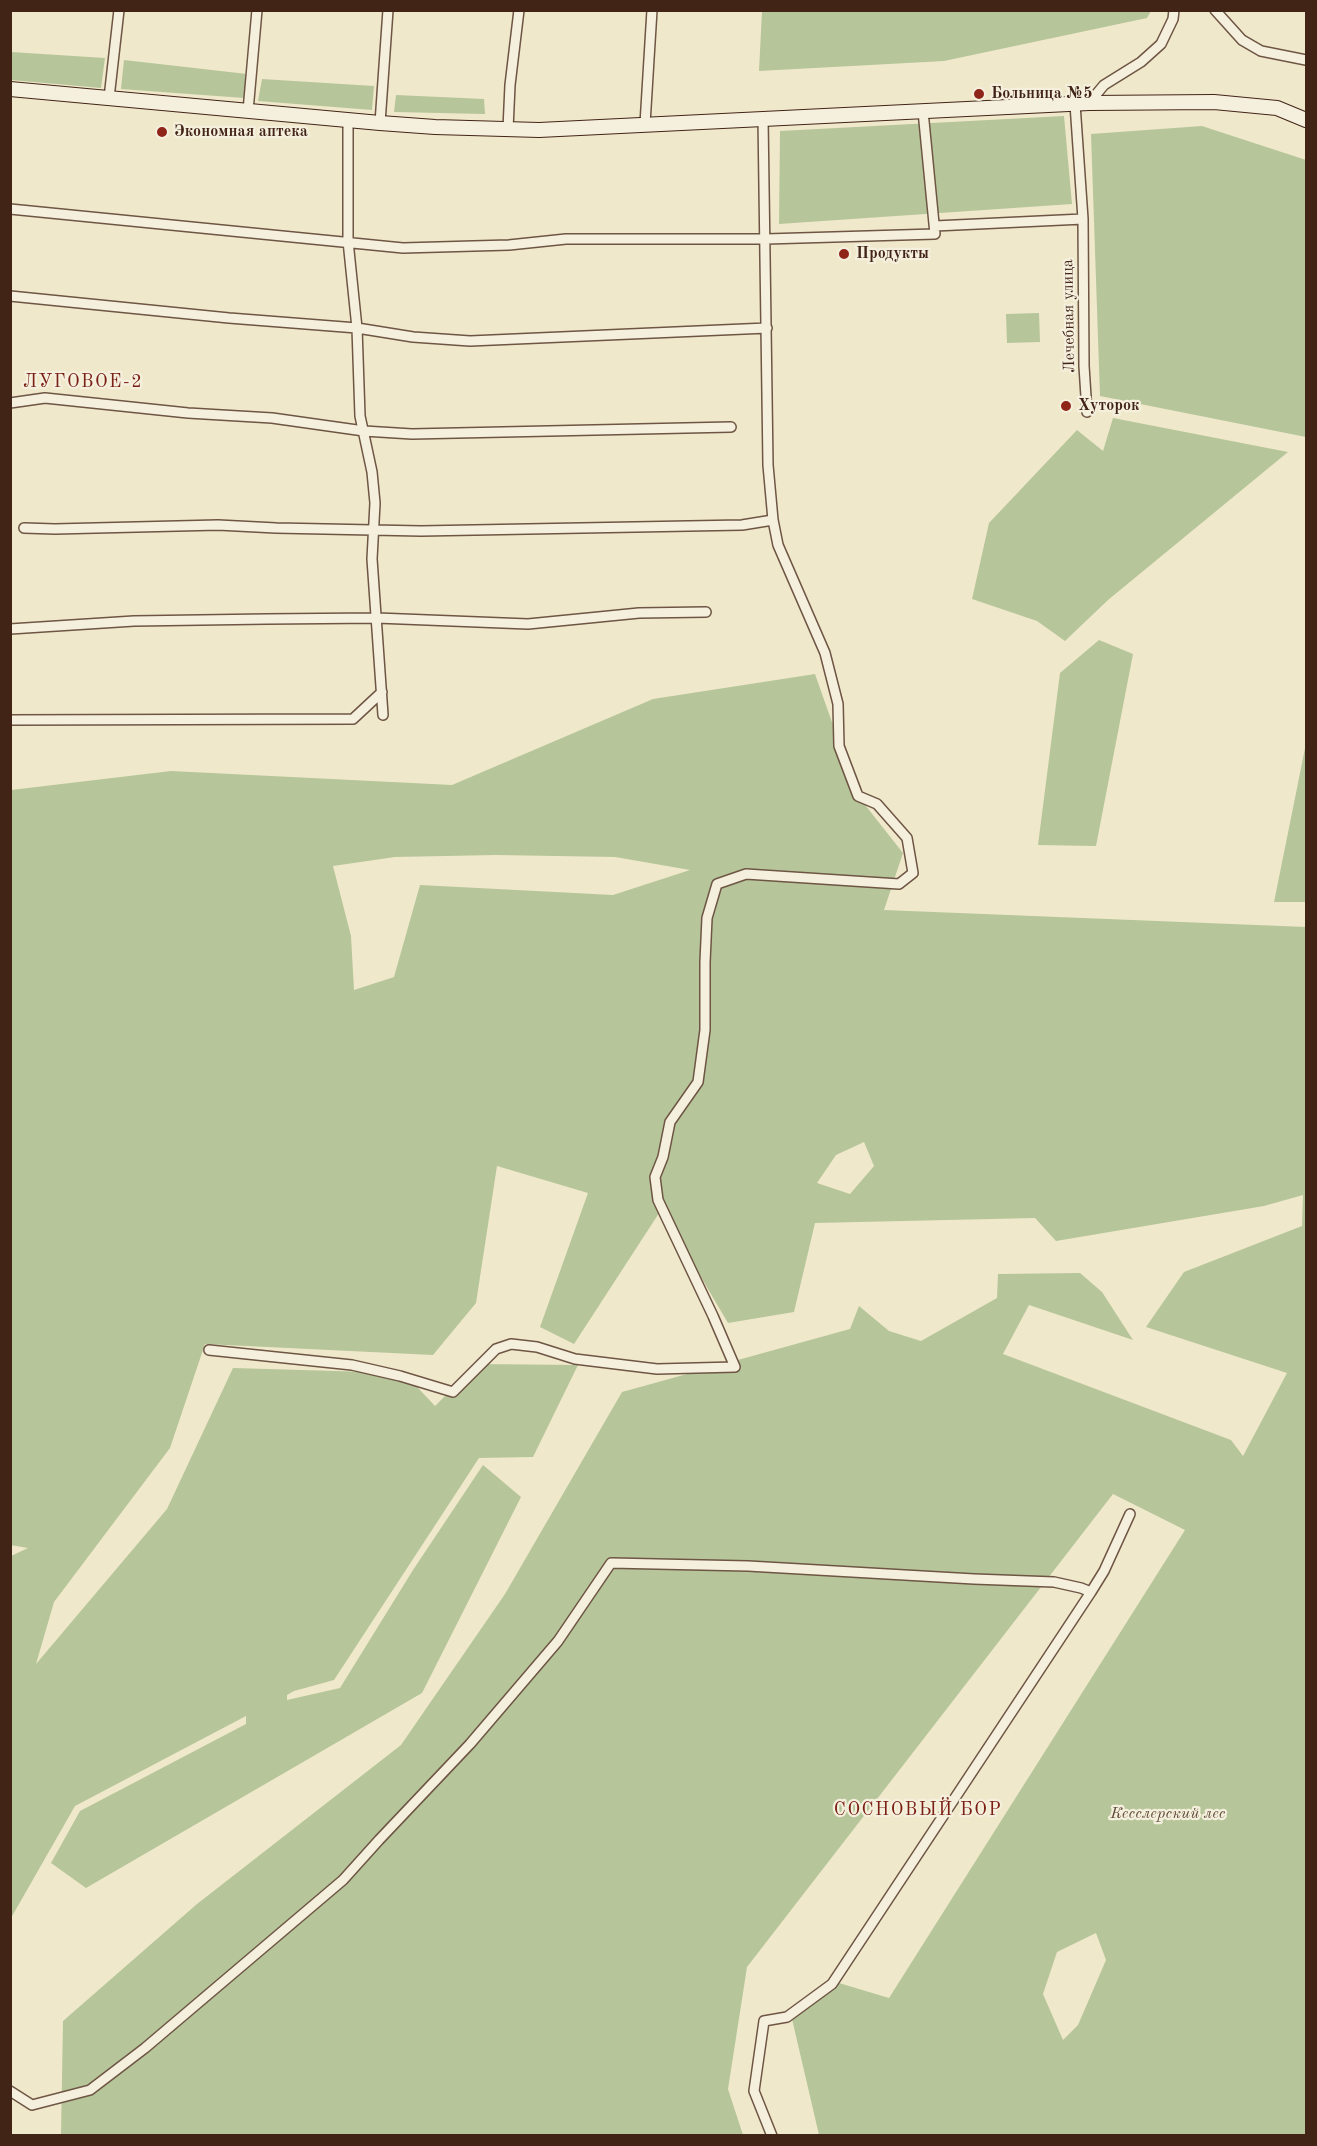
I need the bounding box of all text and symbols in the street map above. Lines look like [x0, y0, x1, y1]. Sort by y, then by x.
place label: Больница №5 [991, 84, 1093, 104]
marker: Больница №5 [972, 87, 986, 101]
place label: Экономная аптека [174, 122, 308, 142]
marker: Экономная аптека [155, 125, 169, 139]
place label: Продукты [856, 244, 929, 264]
marker: Продукты [837, 247, 851, 261]
street label: Лечебная улица [1058, 259, 1080, 373]
district label: ЛУГОВОЕ-2 [23, 371, 143, 393]
place label: Хуторок [1078, 396, 1139, 416]
marker: Хуторок [1059, 399, 1073, 413]
district label: СОСНОВЫЙ БОР [834, 1799, 1002, 1821]
park label: Кесслерский лес [1111, 1804, 1225, 1824]

